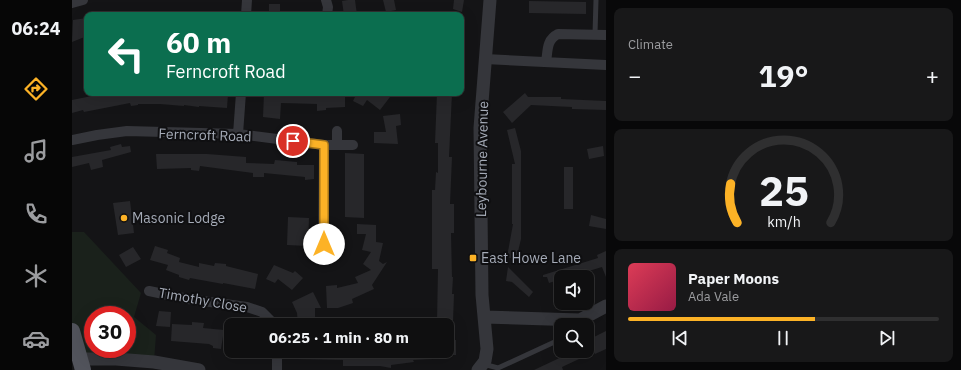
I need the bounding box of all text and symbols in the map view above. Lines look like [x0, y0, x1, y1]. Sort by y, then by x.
text: 06:24 [11, 17, 61, 40]
text: 60 m [166, 24, 231, 61]
icon: left [100, 28, 152, 80]
text: Climate [628, 36, 673, 53]
text: 19° [758, 56, 809, 95]
text: Ferncroft Road [166, 60, 286, 83]
text: − [628, 61, 641, 90]
text: + [926, 61, 939, 90]
icon: directions [22, 75, 50, 103]
street label: Leybourne Avenue [472, 100, 492, 217]
street label: Ferncroft Road [158, 124, 252, 146]
pin [276, 124, 310, 158]
icon: arrive [282, 130, 304, 152]
icon: music [22, 137, 50, 165]
text: 25 [759, 163, 808, 217]
icon: phone [22, 200, 50, 228]
place label: Masonic Lodge [132, 209, 225, 227]
text: km/h [767, 212, 800, 231]
marker: Masonic Lodge [119, 213, 129, 223]
position arrow [303, 223, 345, 265]
place label: East Howe Lane [481, 249, 581, 267]
marker: East Howe Lane [468, 253, 478, 263]
icon: climate [22, 262, 50, 290]
text: Paper Moons [688, 269, 779, 288]
map controls [554, 270, 594, 358]
button: sound [554, 270, 594, 310]
street label: Timothy Close [157, 283, 249, 317]
text: Ada Vale [688, 288, 739, 305]
speed limit sign: 30 [84, 306, 136, 358]
button: search [554, 318, 594, 358]
icon: car [22, 325, 50, 353]
icon: previous [669, 327, 691, 349]
icon: pause [772, 327, 794, 349]
icon: next [876, 327, 898, 349]
text: 06:25 · 1 min · 80 m [269, 328, 409, 347]

